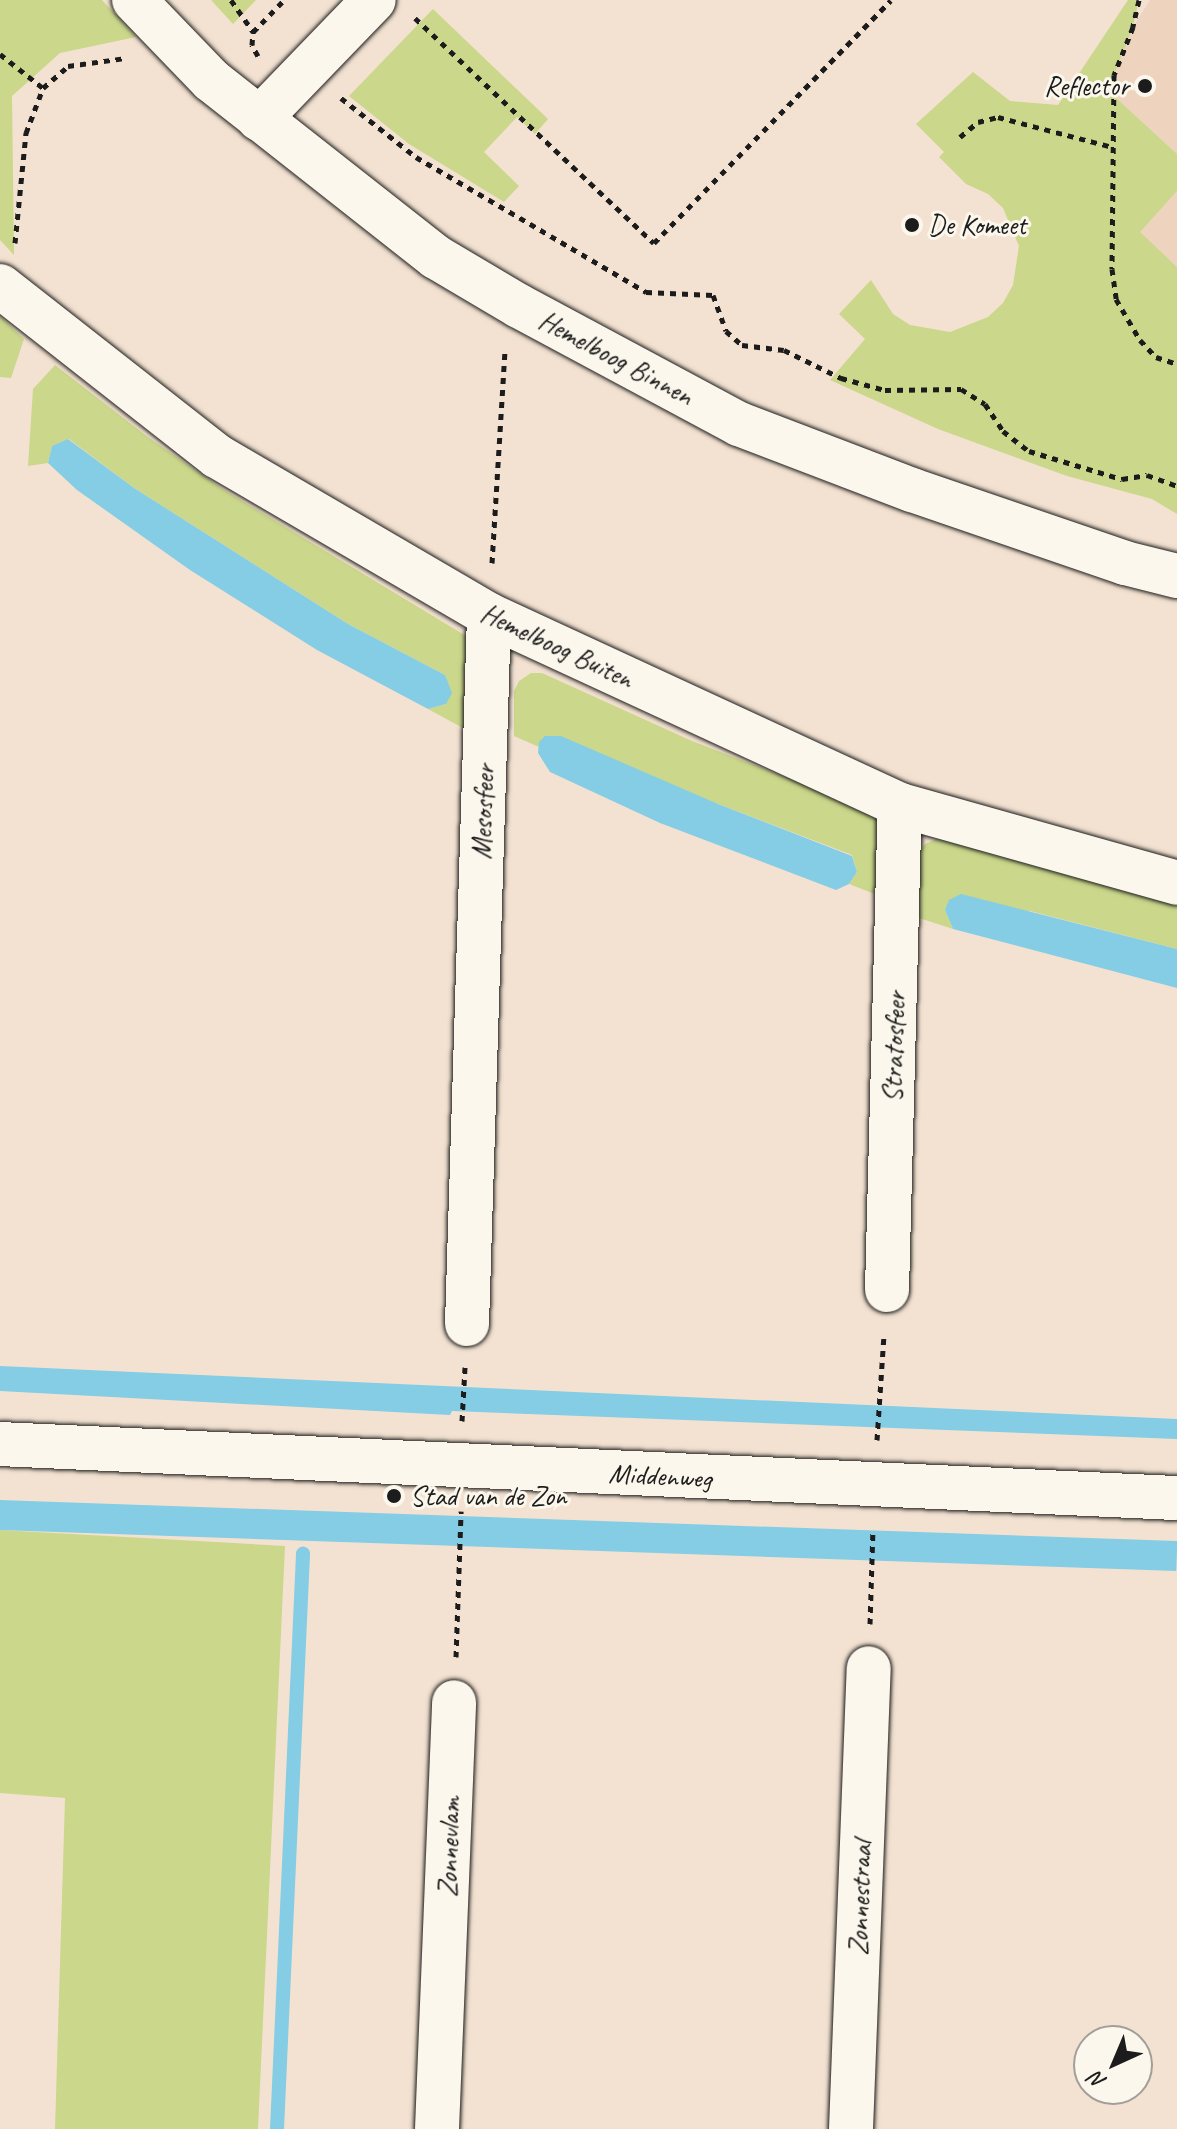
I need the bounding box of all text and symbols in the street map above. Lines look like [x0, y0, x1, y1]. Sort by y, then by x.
place label: Reflector [1044, 69, 1129, 103]
marker: Reflector [1136, 77, 1154, 95]
place label: De Komeet [928, 208, 1026, 242]
marker: De Komeet [903, 216, 921, 234]
street label: Hemelboog Binnen [533, 303, 699, 413]
street label: Hemelboog Buiten [476, 596, 638, 696]
street label: Mesosfeer [465, 764, 501, 860]
street label: Stratosfeer [875, 991, 913, 1103]
street label: Middenweg [608, 1457, 712, 1495]
place label: Stad van de Zon [410, 1479, 567, 1513]
marker: Stad van de Zon [385, 1487, 403, 1505]
street label: Zonnevlam [430, 1796, 468, 1898]
street label: Zonnestraal [841, 1840, 879, 1956]
north arrow [1073, 2025, 1153, 2105]
text: N [1083, 2066, 1112, 2096]

